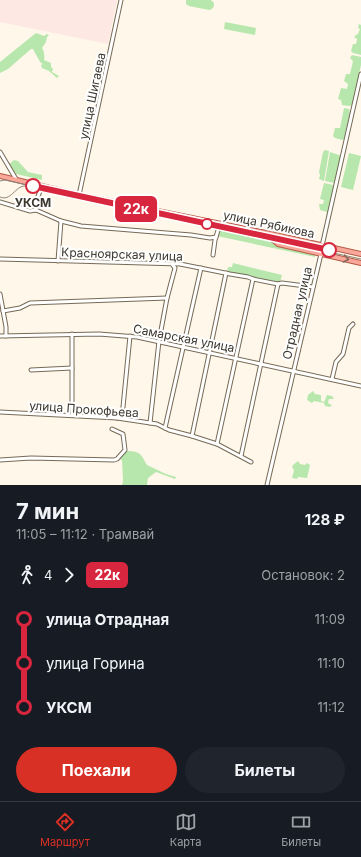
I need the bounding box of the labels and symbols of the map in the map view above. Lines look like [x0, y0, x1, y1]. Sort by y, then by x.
street label: улица Шигаева [75, 51, 109, 141]
marker: УКСМ [25, 178, 41, 194]
place label: УКСМ [15, 195, 51, 210]
line badge: 22к [113, 196, 159, 222]
street label: улица Рябикова [222, 207, 316, 241]
unlabelled marker [201, 218, 213, 230]
unlabelled marker [321, 242, 337, 258]
street label: Красноярская улица [61, 244, 183, 264]
one-way arrow [343, 255, 349, 263]
street label: Отрадная улица [279, 265, 315, 361]
street label: Самарская улица [132, 321, 236, 355]
street label: улица Прокофьева [29, 398, 139, 420]

